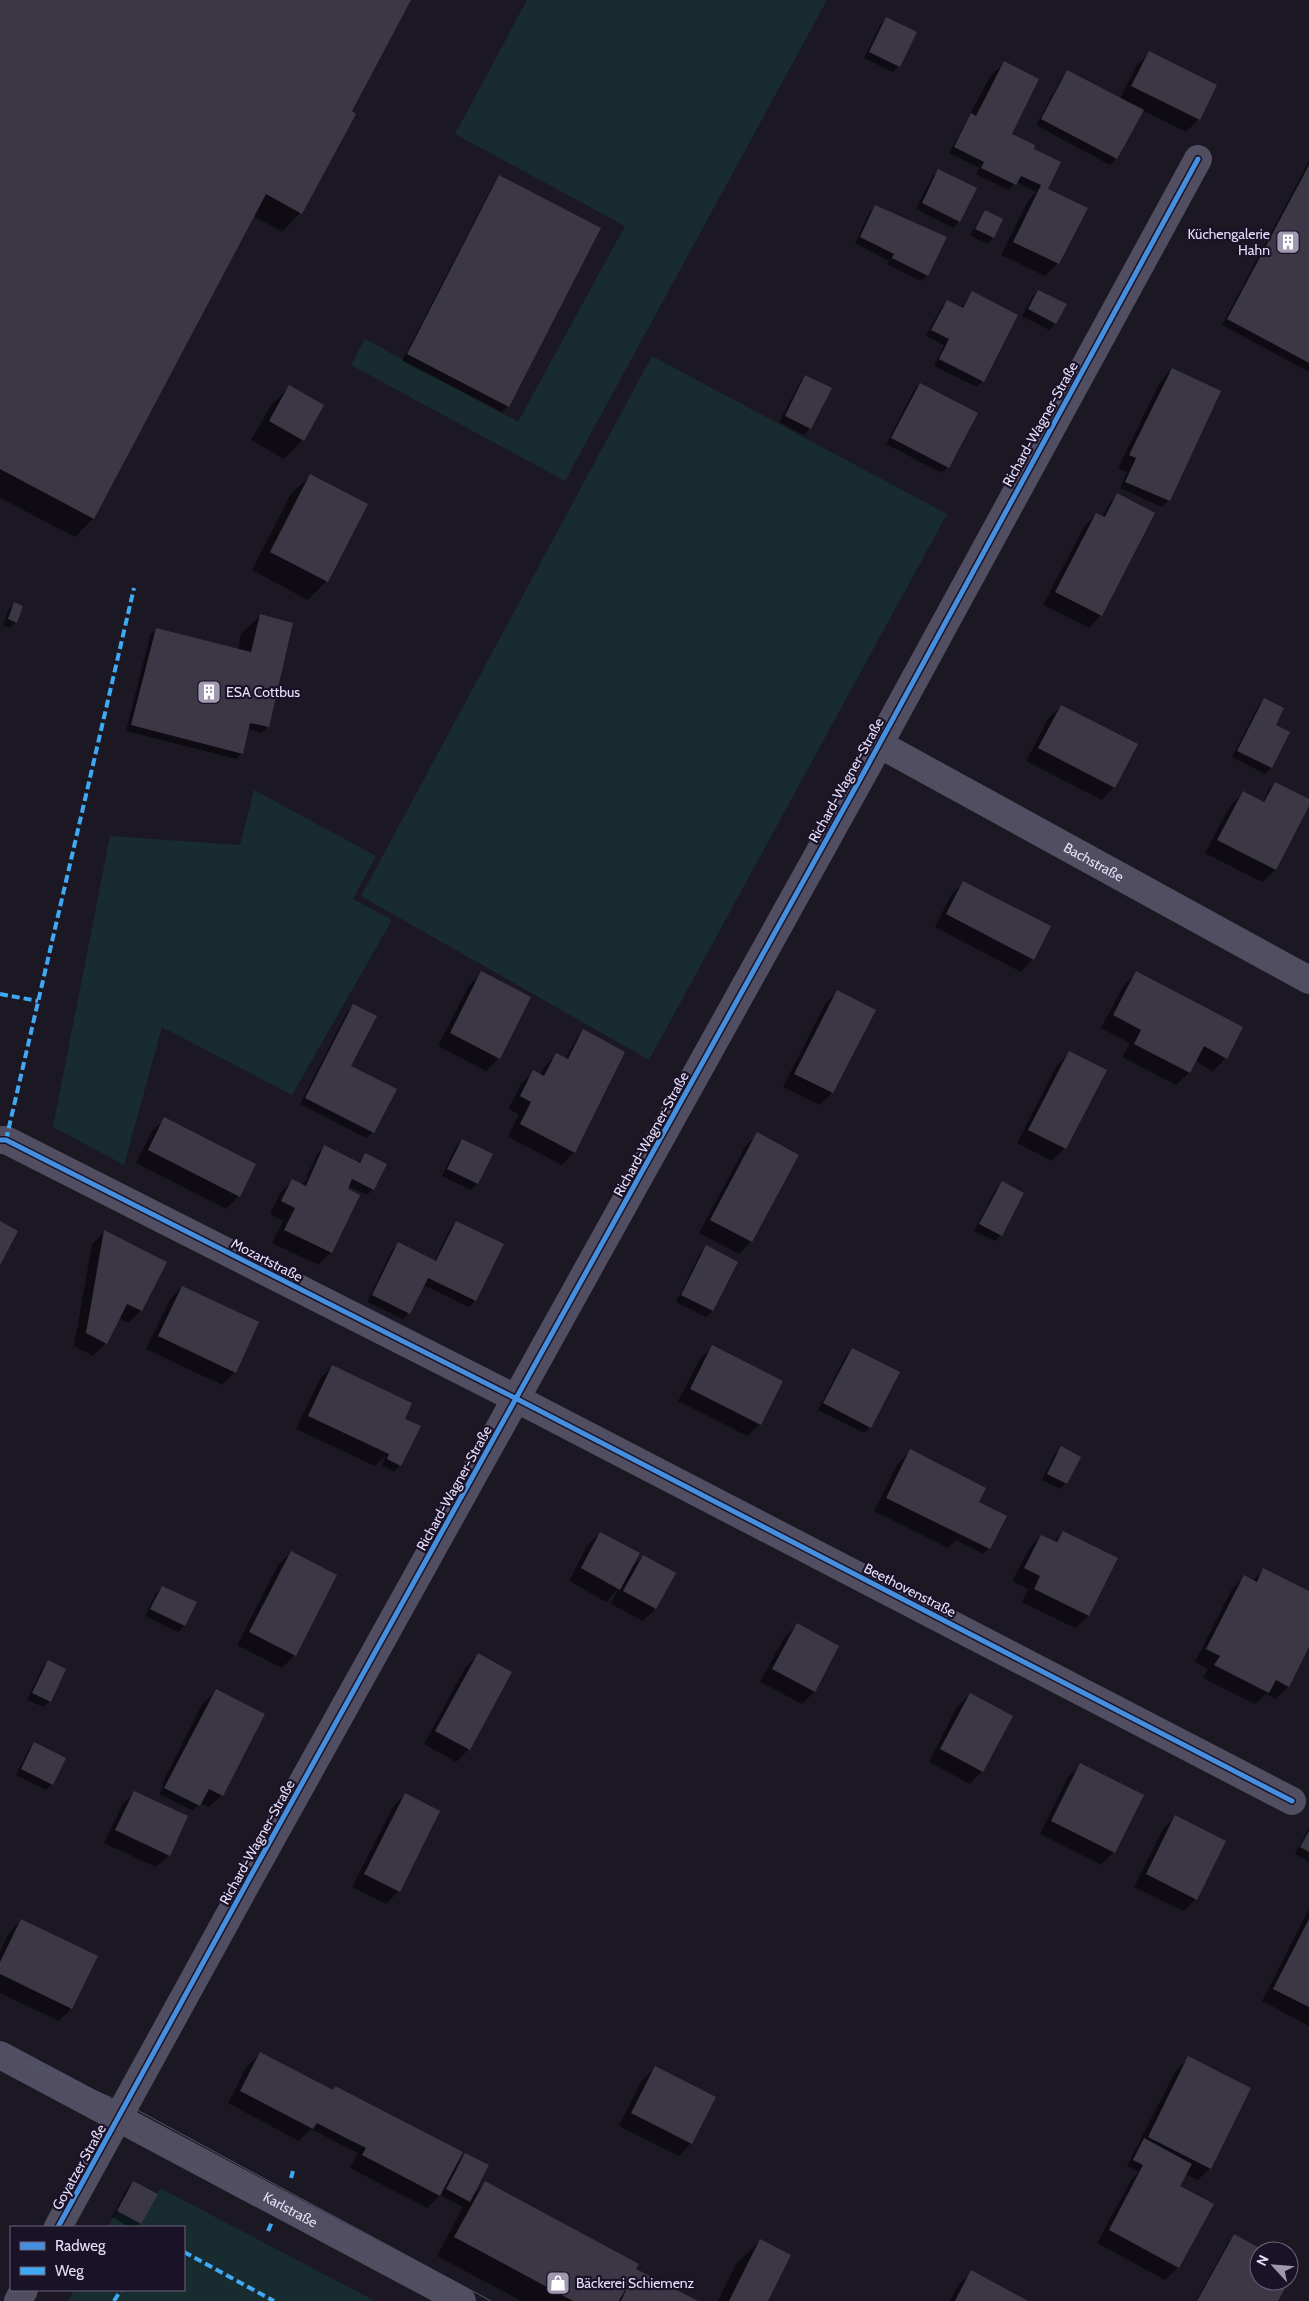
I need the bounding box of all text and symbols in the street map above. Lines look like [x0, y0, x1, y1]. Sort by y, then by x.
place label: Küchengalerie Hahn [1187, 225, 1270, 259]
building icon: Küchengalerie Hahn [1275, 229, 1301, 255]
street label: Richard-Wagner-Straße [998, 358, 1082, 490]
building icon: ESA Cottbus [196, 679, 222, 705]
place label: ESA Cottbus [226, 683, 300, 701]
street label: Richard-Wagner-Straße [804, 714, 888, 846]
street label: Bachstraße [1061, 838, 1127, 886]
street label: Richard-Wagner-Straße [609, 1068, 693, 1200]
street label: Mozartstraße [228, 1234, 306, 1286]
street label: Richard-Wagner-Straße [412, 1422, 496, 1554]
street label: Beethovenstraße [861, 1559, 959, 1621]
street label: Richard-Wagner-Straße [215, 1776, 299, 1908]
street label: Goyatzer Straße [48, 2121, 110, 2213]
street label: Karlstraße [260, 2188, 321, 2231]
legend [10, 2226, 185, 2291]
text: Radweg [55, 2237, 106, 2255]
north arrow [1249, 2241, 1299, 2291]
text: N [1252, 2252, 1273, 2269]
text: Weg [55, 2262, 84, 2280]
shop icon: Bäckerei Schiemenz [545, 2270, 571, 2296]
place label: Bäckerei Schiemenz [576, 2274, 695, 2292]

